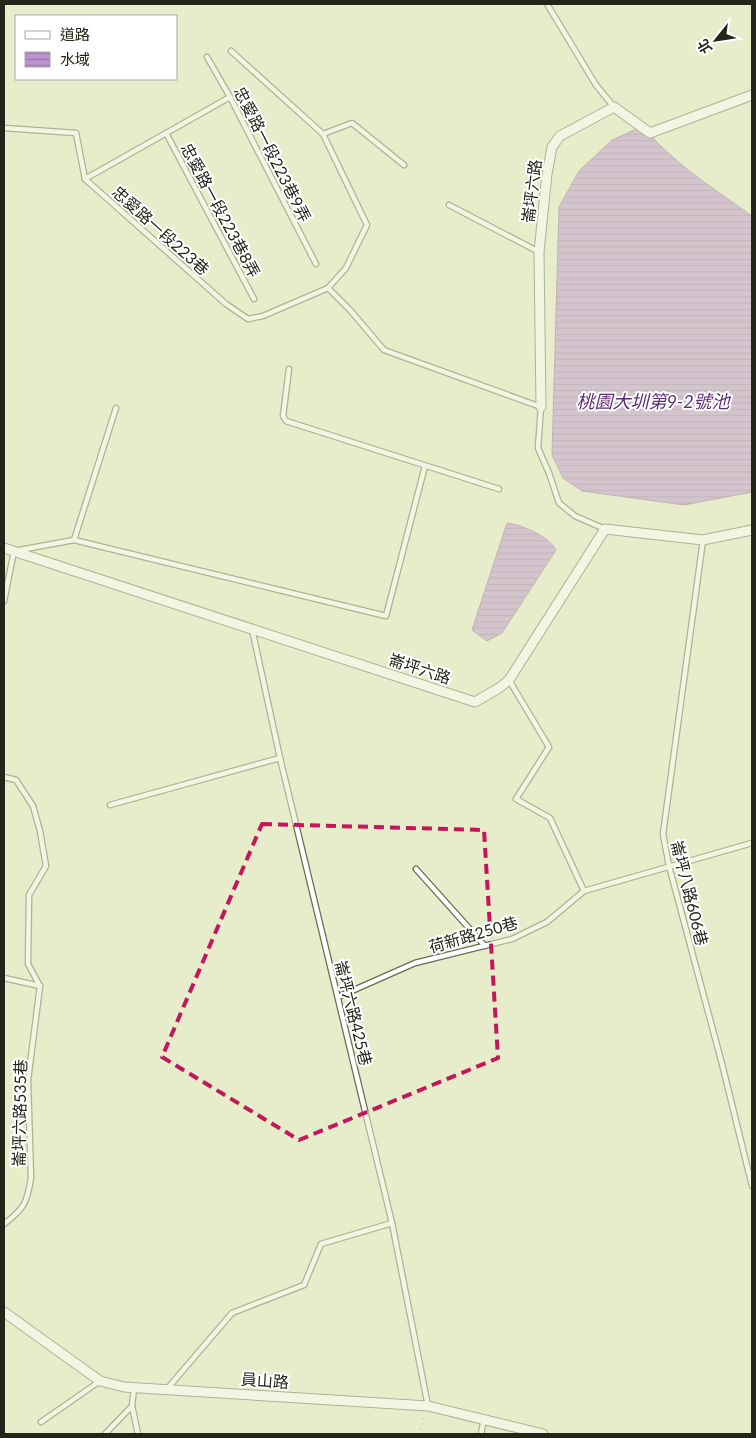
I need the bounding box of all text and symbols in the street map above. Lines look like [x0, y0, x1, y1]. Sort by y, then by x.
legend [15, 15, 178, 80]
north arrow [691, 15, 741, 65]
text: 道路 [60, 25, 90, 43]
text: 北 [693, 36, 715, 57]
text: 水域 [60, 50, 90, 68]
street label: 忠愛路一段223巷9弄 [231, 83, 315, 225]
street label: 忠愛路一段223巷8弄 [178, 140, 264, 280]
street label: 崙坪六路 [518, 158, 544, 224]
street label: 忠愛路一段223巷 [109, 182, 213, 278]
water label: 桃園大圳第9-2號池 [576, 390, 732, 412]
street label: 崙坪六路 [387, 649, 453, 687]
street label: 崙坪八路606巷 [668, 838, 712, 948]
street label: 荷新路250巷 [426, 912, 520, 956]
street label: 崙坪六路425巷 [332, 958, 376, 1068]
street label: 崙坪六路535巷 [9, 1059, 29, 1167]
street label: 員山路 [240, 1369, 290, 1391]

